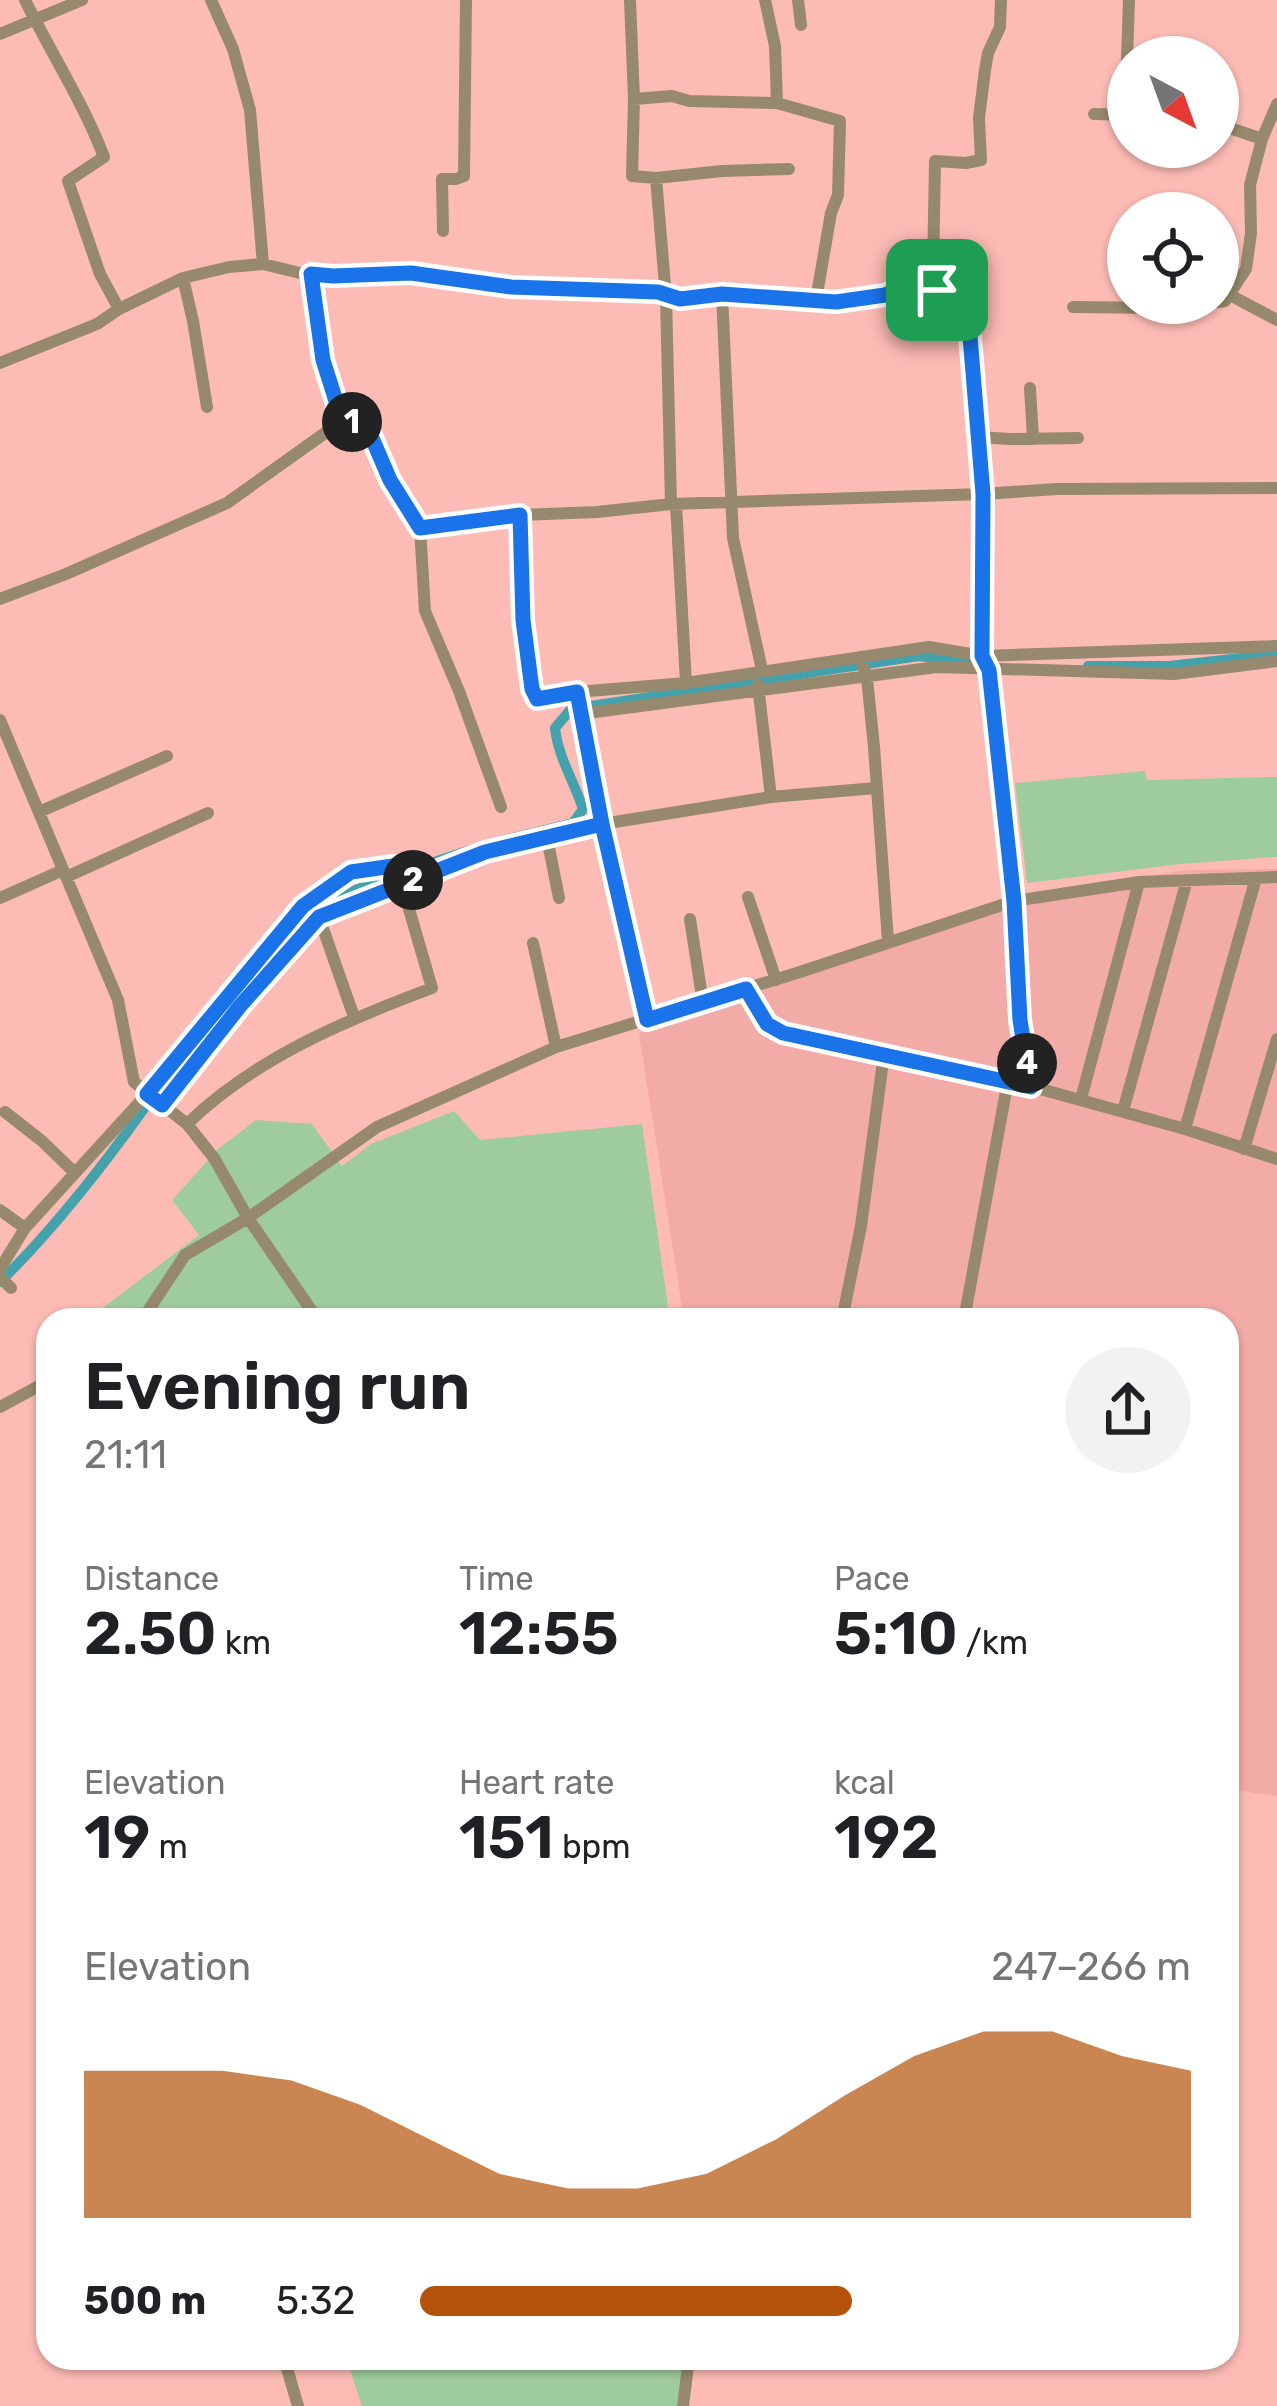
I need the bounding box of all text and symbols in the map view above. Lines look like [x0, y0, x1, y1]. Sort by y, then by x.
north arrow [1107, 36, 1239, 168]
map controls [1107, 36, 1239, 324]
button: locate [1107, 192, 1239, 324]
pin [886, 239, 988, 341]
icon: arrive [904, 257, 970, 323]
pin: 1 [322, 392, 382, 452]
text: 1 [344, 402, 360, 441]
pin: 2 [383, 850, 443, 910]
text: 2 [402, 860, 424, 899]
pin: 4 [997, 1033, 1057, 1093]
text: 4 [1016, 1043, 1038, 1082]
text: Evening run [84, 1347, 470, 1426]
button: share [1065, 1347, 1191, 1473]
text: 21:11 [84, 1432, 167, 1478]
text: Distance [84, 1559, 219, 1598]
text: Time [459, 1559, 534, 1598]
text: Pace [834, 1559, 910, 1598]
text: 2.50 [84, 1598, 217, 1669]
text: 12:55 [459, 1598, 619, 1669]
text: 5:10 [834, 1598, 958, 1669]
text: km [217, 1623, 271, 1662]
text: /km [958, 1623, 1028, 1662]
text: Elevation [84, 1763, 225, 1802]
text: Heart rate [459, 1763, 615, 1802]
text: kcal [834, 1763, 895, 1802]
text: 19 [84, 1802, 150, 1873]
text: 151 [459, 1802, 554, 1873]
text: 192 [834, 1802, 939, 1873]
text: m [150, 1827, 188, 1866]
text: bpm [554, 1827, 631, 1866]
text: Elevation [84, 1944, 251, 1990]
text: 247–266 m [991, 1944, 1191, 1990]
text: 500 m [84, 2278, 206, 2324]
text: 5:32 [276, 2278, 355, 2324]

